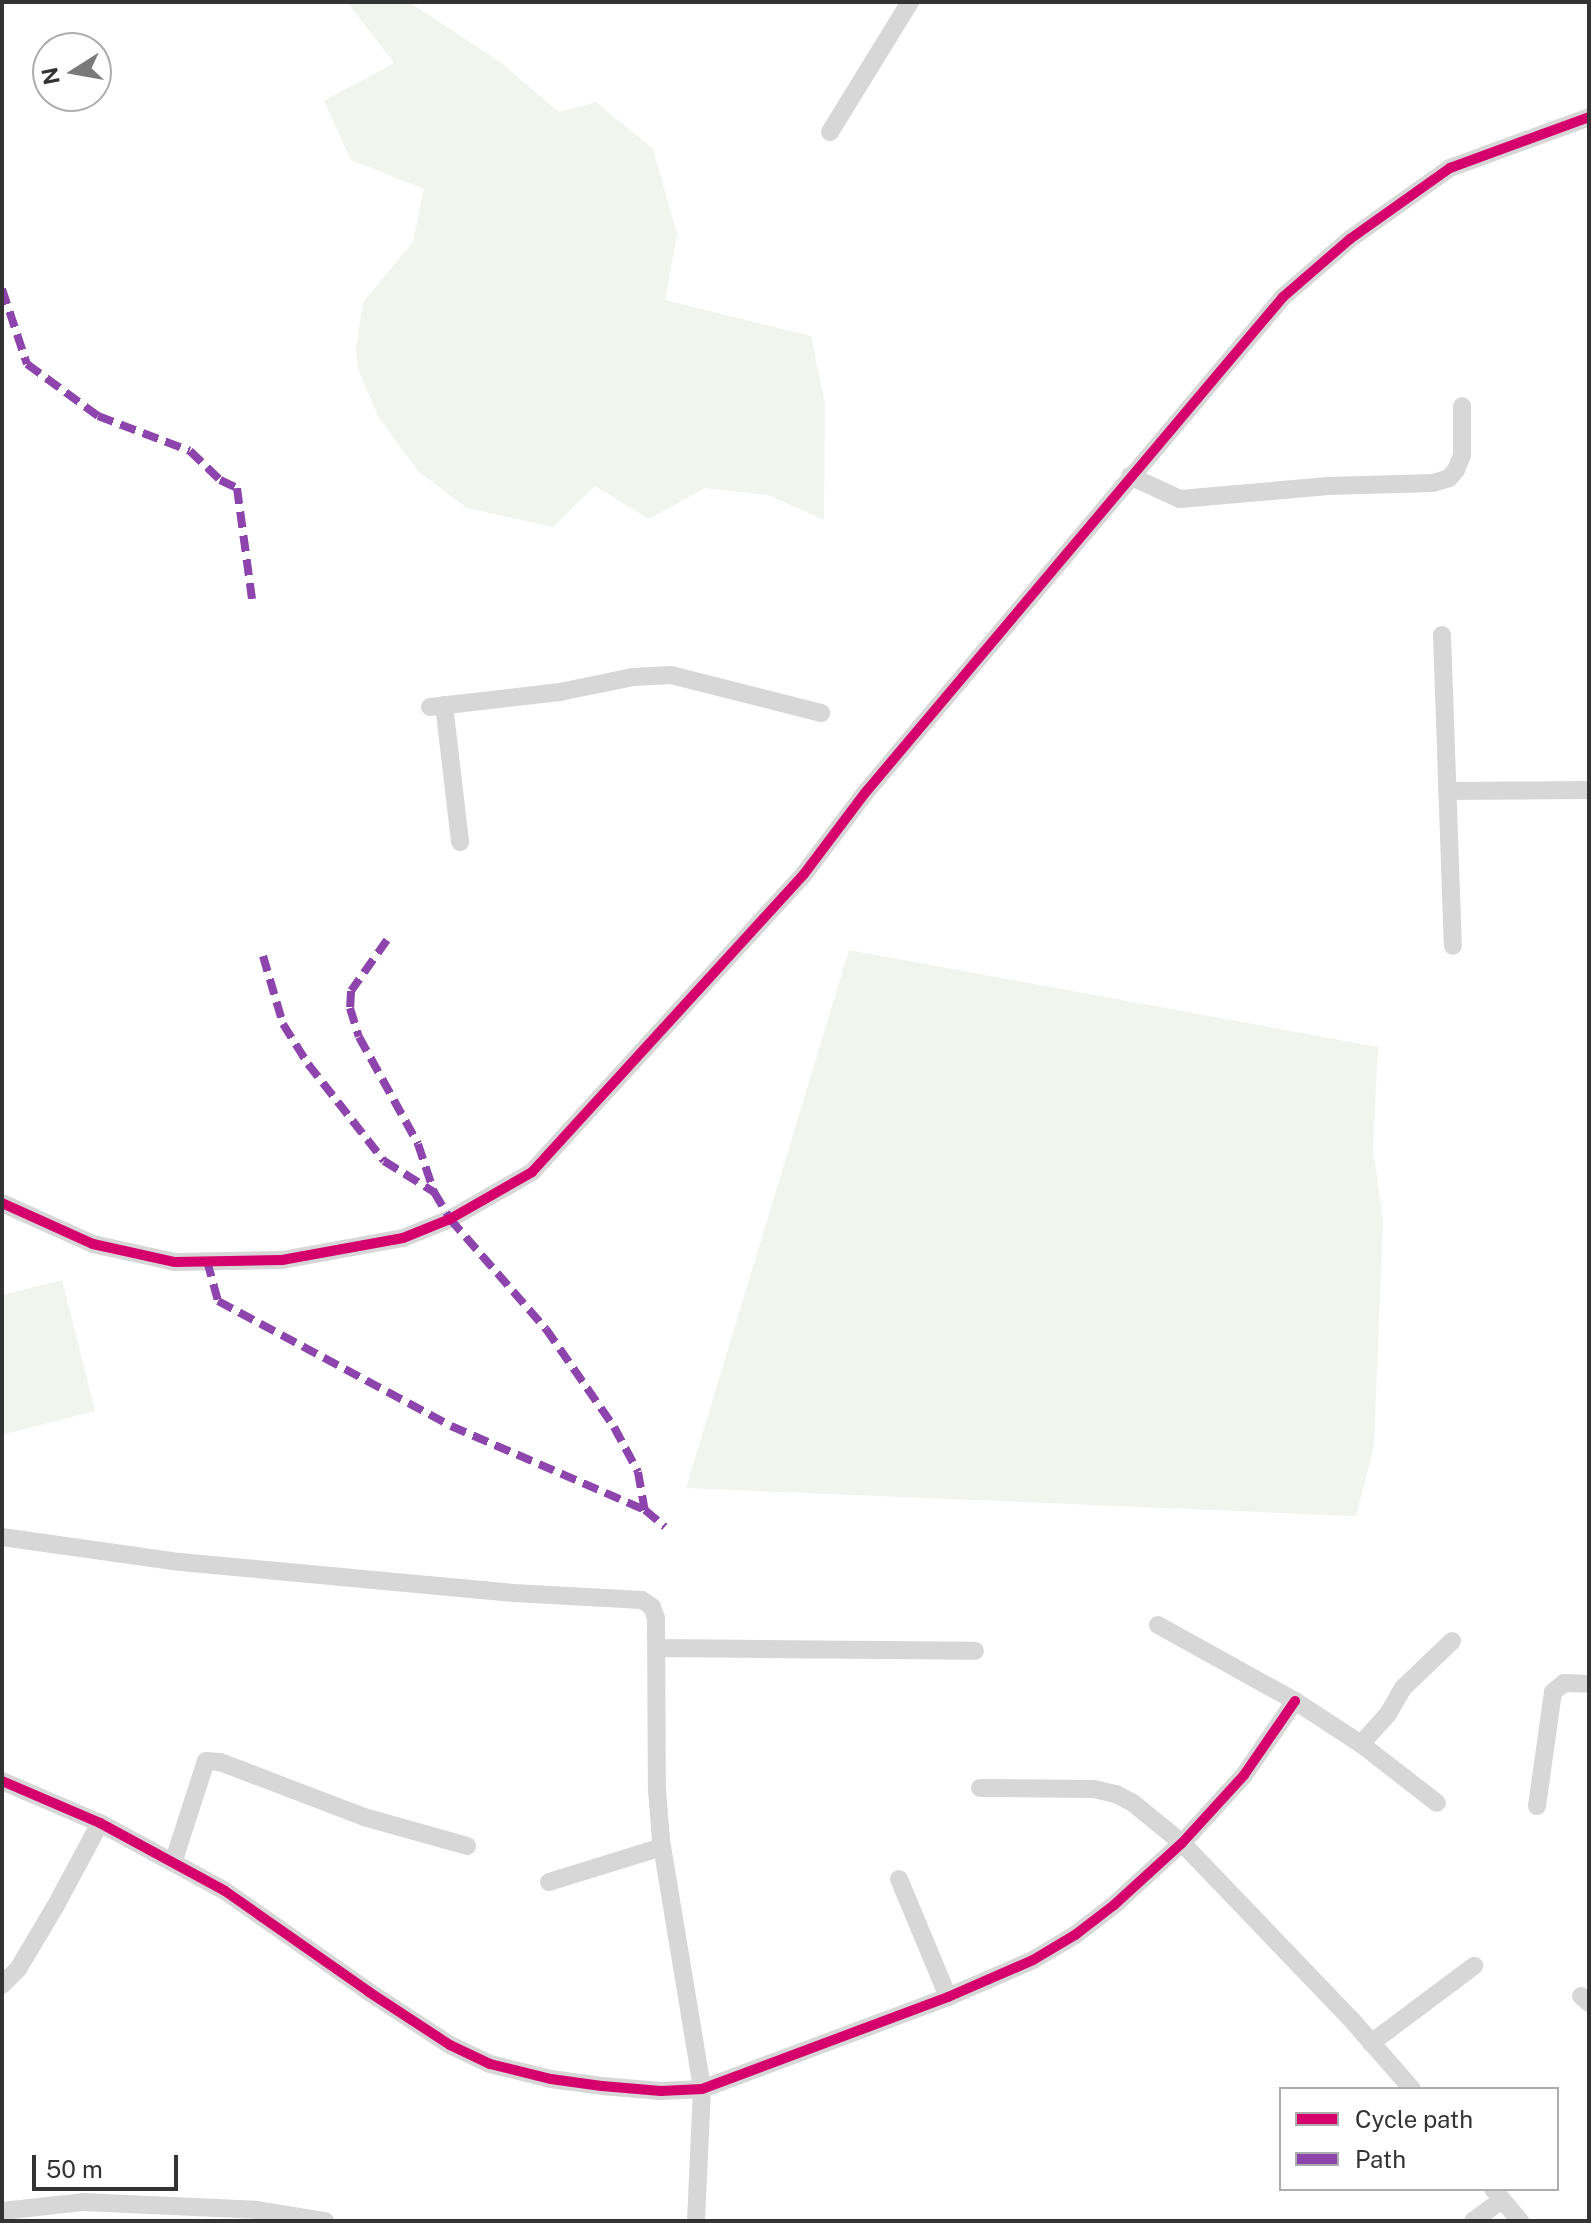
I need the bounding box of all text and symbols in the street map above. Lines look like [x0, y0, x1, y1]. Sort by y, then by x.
north arrow [32, 32, 112, 112]
text: N [36, 65, 65, 87]
legend [1279, 2087, 1559, 2191]
text: Cycle path [1355, 2105, 1473, 2133]
scale bar [36, 2139, 182, 2189]
text: Path [1355, 2145, 1406, 2173]
text: 50 m [46, 2155, 103, 2183]

